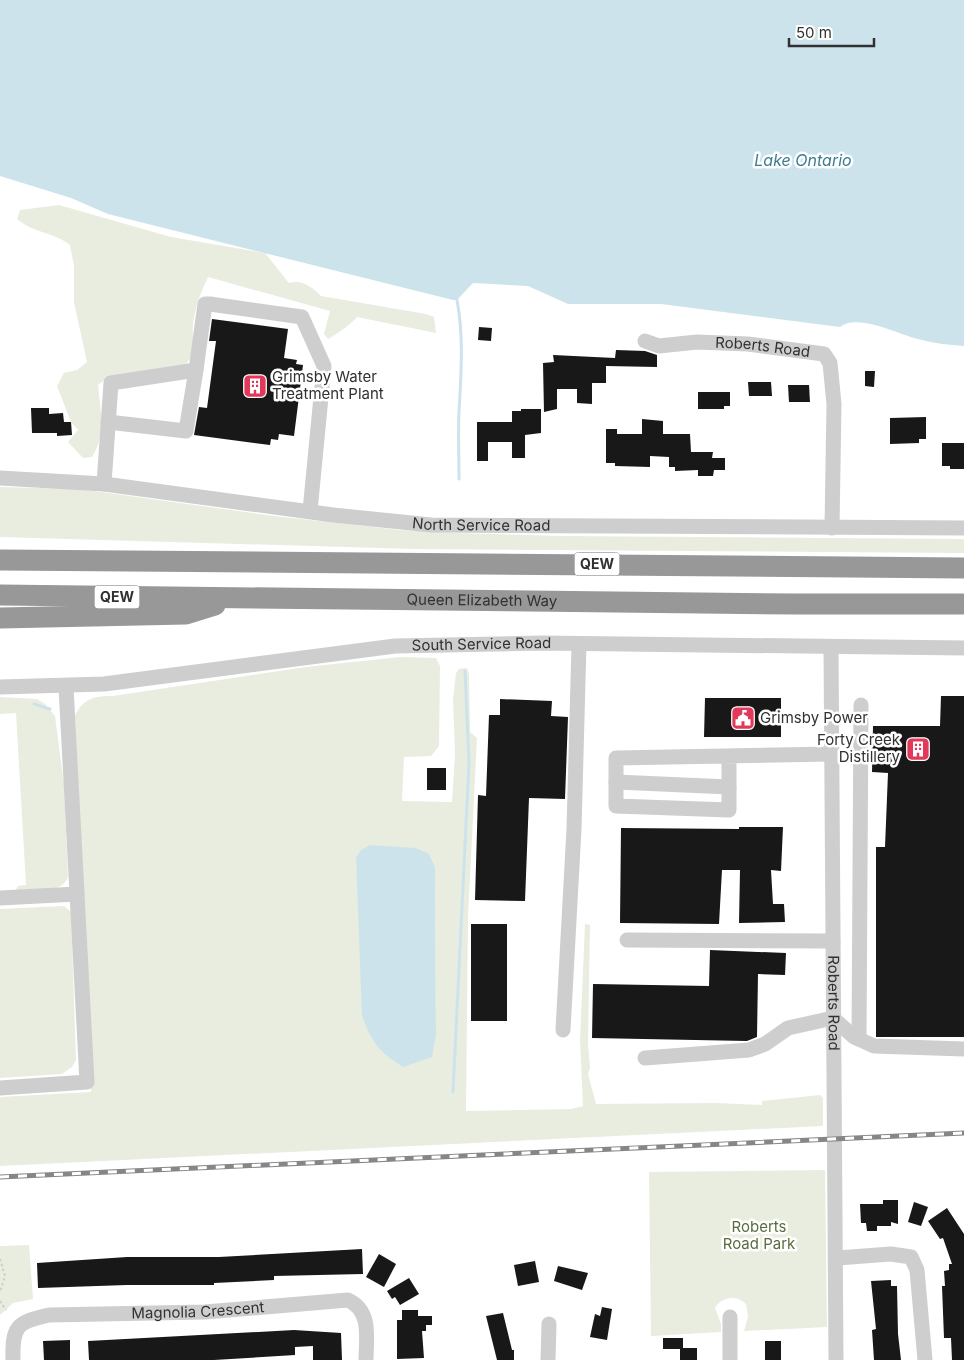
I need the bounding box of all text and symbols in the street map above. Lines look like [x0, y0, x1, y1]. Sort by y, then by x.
scale bar [789, 15, 874, 47]
text: 50 m [796, 23, 832, 42]
water label: Lake Ontario [754, 150, 852, 170]
street label: Roberts Road [715, 333, 811, 361]
place label: Grimsby Water Treatment Plant [272, 367, 384, 403]
building icon: Grimsby Water Treatment Plant [242, 373, 268, 399]
street label: North Service Road [411, 513, 550, 535]
road number: QEW [574, 552, 620, 576]
road number: QEW [94, 586, 140, 608]
street label: Queen Elizabeth Way [407, 590, 558, 610]
street label: South Service Road [411, 633, 551, 655]
public building icon: Grimsby Power [730, 705, 756, 731]
place label: Grimsby Power [760, 708, 868, 727]
place label: Forty Creek Distillery [817, 730, 901, 766]
building icon: Forty Creek Distillery [905, 736, 931, 762]
street label: Roberts Road [824, 955, 844, 1051]
park label: Roberts Road Park [723, 1217, 796, 1253]
street label: Magnolia Crescent [131, 1297, 265, 1322]

